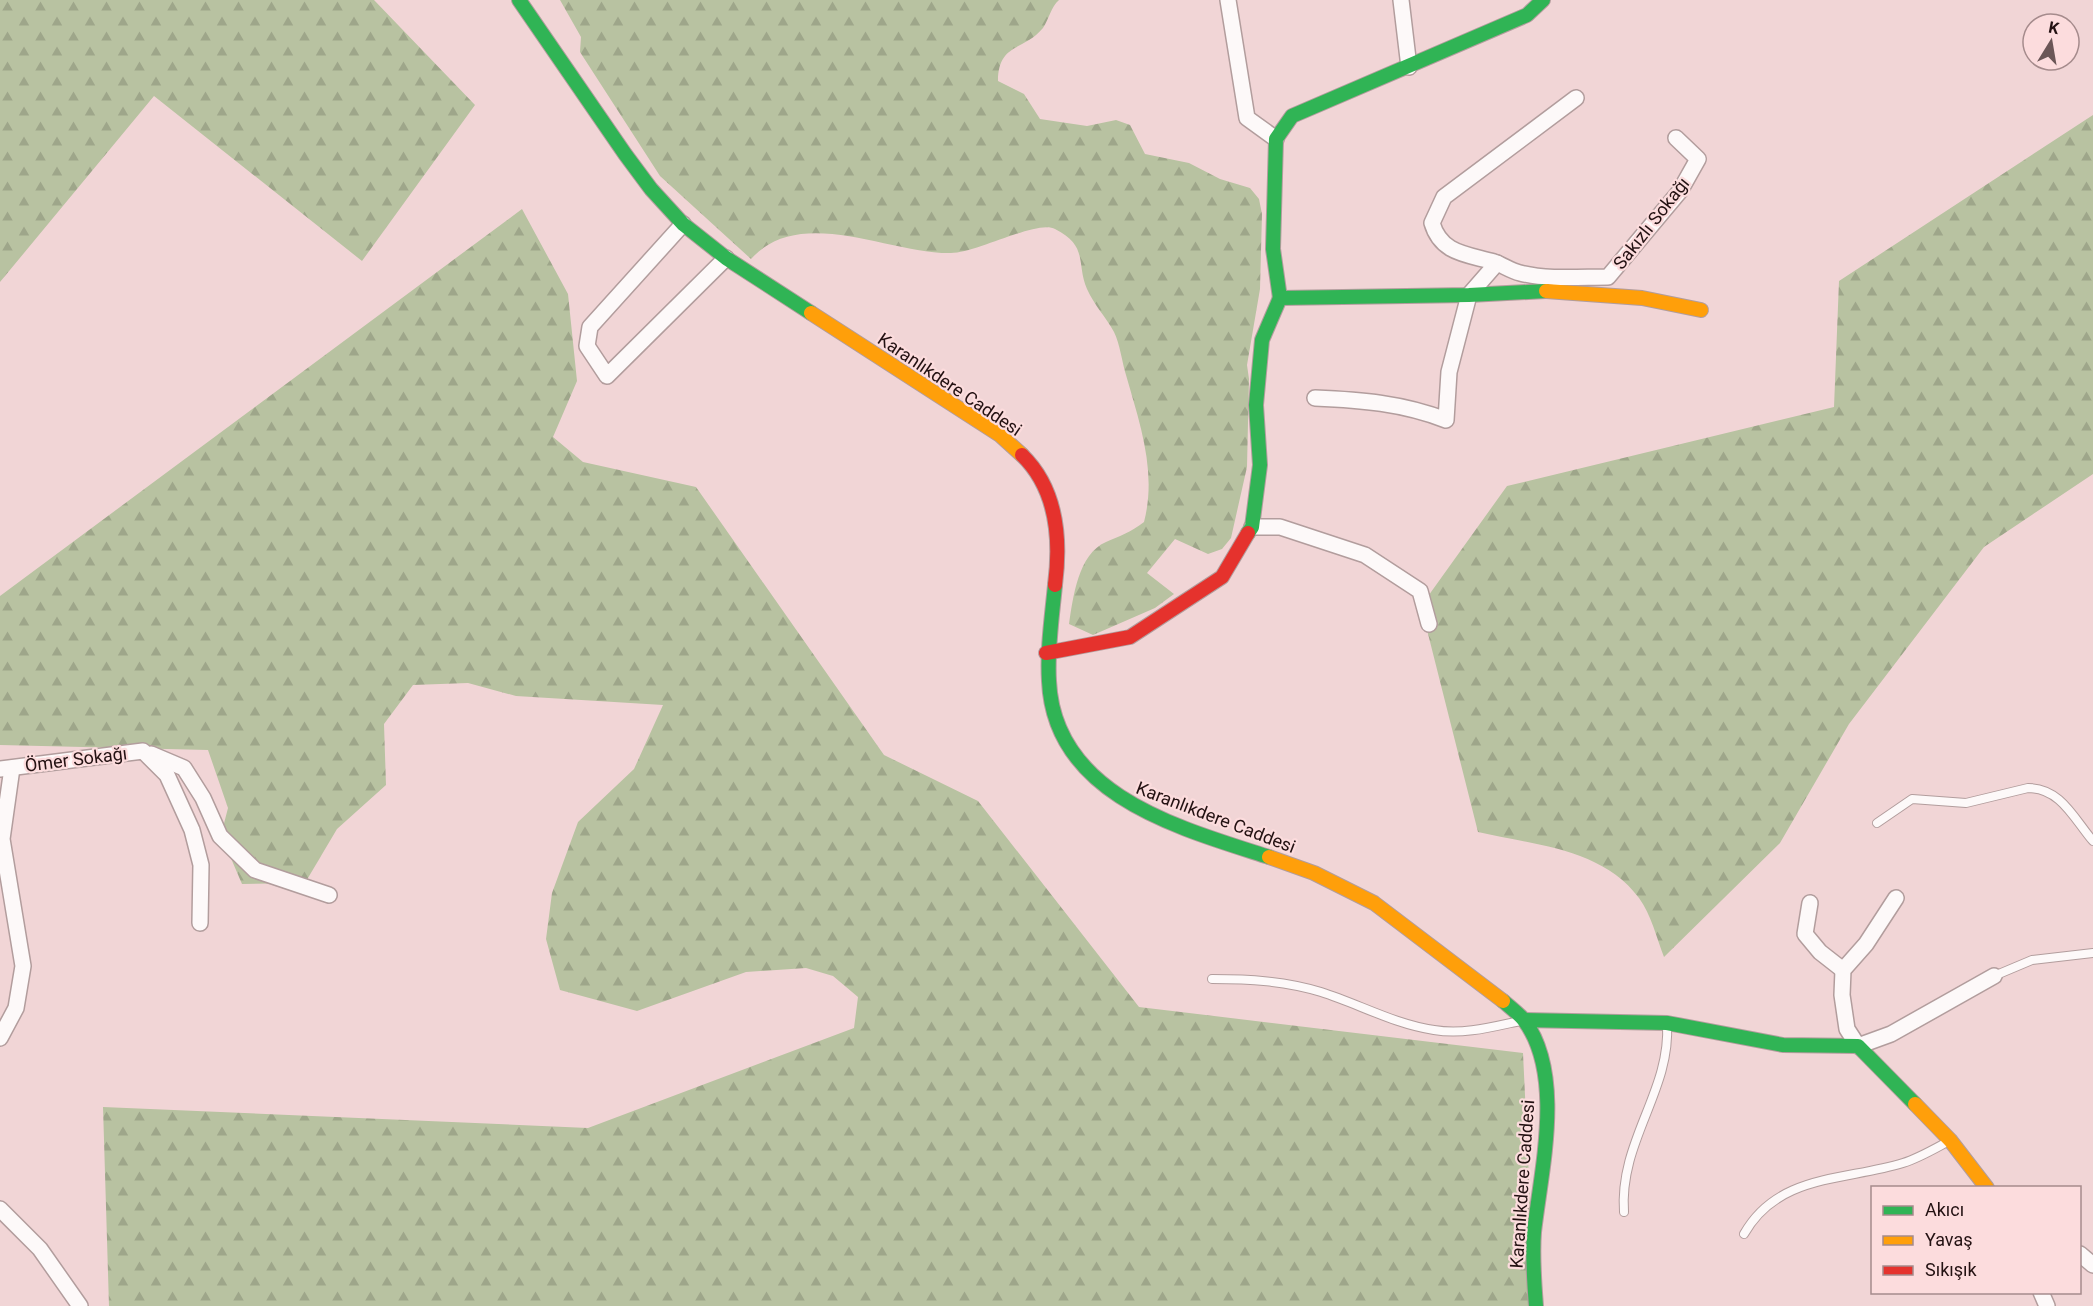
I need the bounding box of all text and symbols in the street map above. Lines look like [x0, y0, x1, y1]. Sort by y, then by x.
north arrow [2021, 12, 2081, 72]
text: K [2047, 17, 2061, 38]
street label: Sakızlı Sokağı [1609, 173, 1693, 273]
street label: Karanlıkdere Caddesi [874, 328, 1026, 440]
street label: Ömer Sokağı [24, 742, 128, 776]
street label: Karanlıkdere Caddesi [1133, 777, 1299, 857]
street label: Karanlıkdere Caddesi [1506, 1099, 1538, 1269]
legend [1871, 1186, 2081, 1294]
text: Akıcı [1925, 1199, 1964, 1220]
text: Yavaş [1925, 1229, 1973, 1250]
text: Sıkışık [1925, 1259, 1977, 1280]

